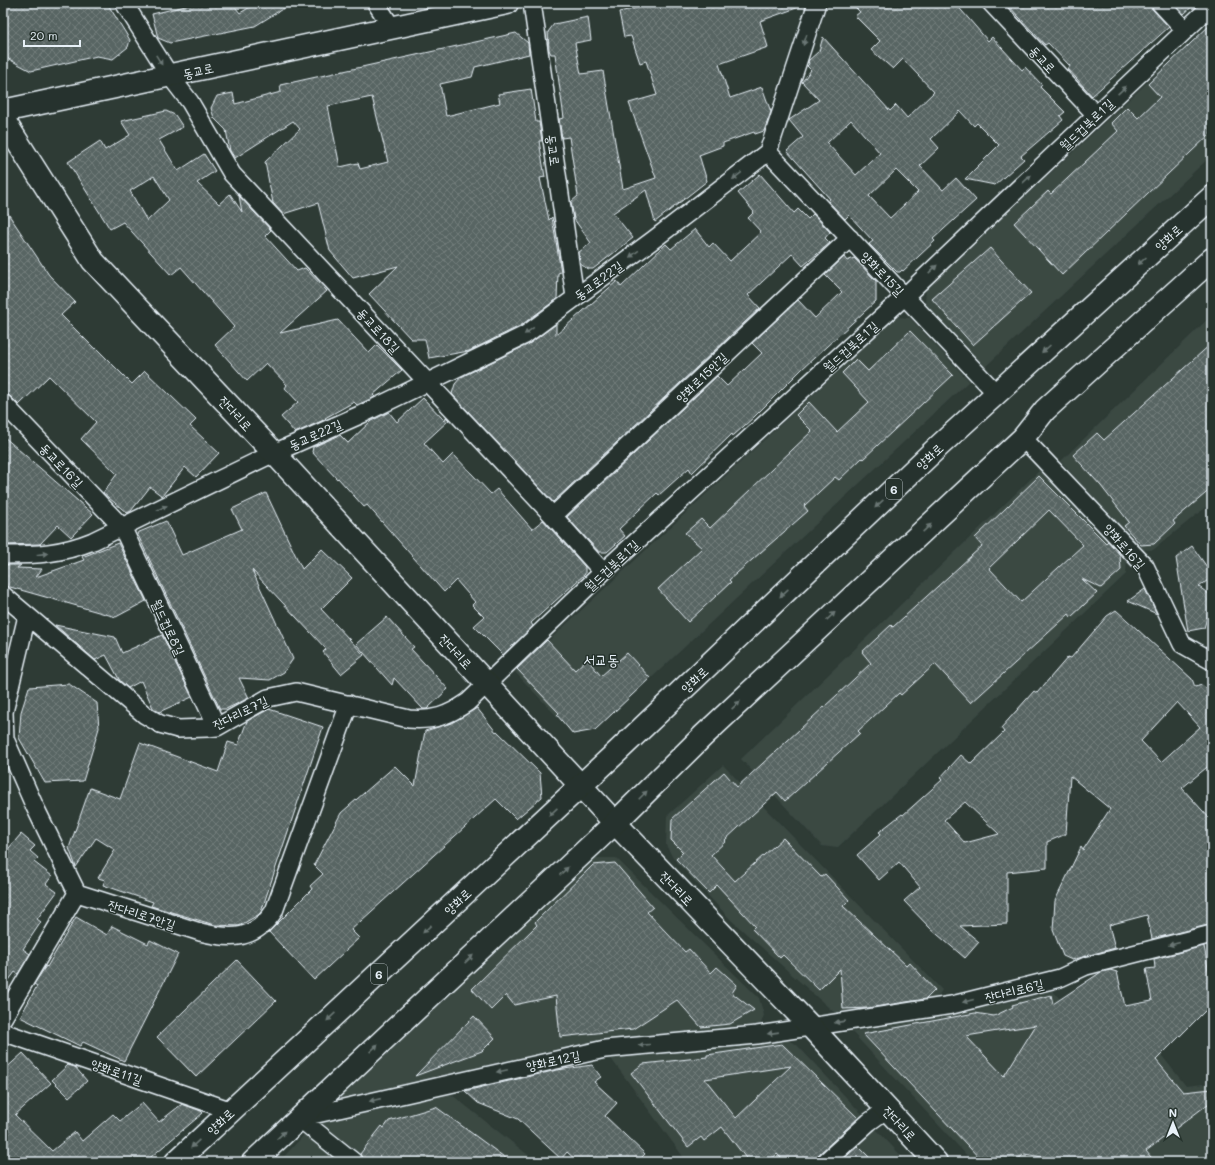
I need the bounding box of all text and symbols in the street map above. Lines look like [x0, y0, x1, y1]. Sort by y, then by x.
scale bar [24, 22, 80, 48]
text: 20 m [30, 27, 58, 43]
one-way arrow [802, 34, 808, 46]
street label: 동교로 [1026, 42, 1060, 76]
one-way arrow [156, 54, 163, 66]
street label: 동교로 [181, 58, 215, 82]
one-way arrow [1117, 85, 1127, 95]
street label: 월드컵북로1길 [1055, 94, 1117, 154]
street label: 동교로 [543, 133, 565, 167]
one-way arrow [732, 172, 743, 180]
one-way arrow [1022, 174, 1032, 184]
street label: 양화로 [1151, 220, 1185, 254]
street label: 양화로15길 [858, 247, 908, 299]
one-way arrow [628, 250, 639, 258]
one-way arrow [1137, 256, 1147, 266]
street label: 동교로22길 [570, 257, 626, 303]
one-way arrow [928, 264, 938, 274]
street label: 동교로18길 [354, 304, 404, 356]
street label: 월드컵북로1길 [819, 317, 881, 375]
one-way arrow [524, 327, 534, 335]
one-way arrow [1040, 344, 1051, 353]
street label: 양화로15안길 [671, 348, 731, 406]
street label: 잔다리로 [216, 392, 256, 434]
street label: 동교로22길 [286, 415, 344, 453]
street label: 동교로16길 [37, 439, 87, 491]
street label: 양화로 [912, 439, 946, 473]
road number: 6 [886, 479, 902, 499]
one-way arrow [874, 499, 884, 509]
one-way arrow [157, 505, 168, 511]
street label: 양화로16길 [1100, 519, 1150, 573]
one-way arrow [921, 523, 932, 532]
street label: 월드컵북로1길 [580, 535, 642, 595]
one-way arrow [36, 551, 48, 557]
one-way arrow [779, 588, 789, 598]
street label: 월드컵로8길 [149, 596, 189, 658]
one-way arrow [826, 611, 836, 621]
street label: 잔다리로 [436, 630, 476, 672]
district label: 서교동 [583, 649, 619, 669]
street label: 양화로 [677, 662, 711, 696]
street label: 잔다리로7길 [210, 691, 270, 733]
one-way arrow [731, 700, 741, 710]
one-way arrow [638, 790, 648, 800]
one-way arrow [548, 807, 557, 816]
one-way arrow [559, 866, 569, 875]
street label: 잔다리로 [656, 867, 698, 909]
street label: 양화로 [440, 884, 474, 918]
street label: 잔다리로7안길 [106, 895, 178, 933]
one-way arrow [422, 924, 432, 934]
one-way arrow [1168, 941, 1180, 947]
one-way arrow [464, 954, 474, 964]
road number: 6 [371, 964, 387, 984]
street label: 잔다리로6길 [983, 974, 1045, 1006]
one-way arrow [962, 998, 974, 1004]
one-way arrow [326, 1013, 337, 1022]
one-way arrow [834, 1019, 846, 1025]
one-way arrow [767, 1030, 779, 1036]
one-way arrow [638, 1042, 650, 1049]
one-way arrow [369, 1043, 379, 1052]
street label: 양화로12길 [524, 1046, 582, 1074]
street label: 양화로11길 [89, 1054, 145, 1088]
one-way arrow [496, 1069, 508, 1075]
one-way arrow [369, 1098, 382, 1104]
street label: 잔다리로 [880, 1102, 920, 1144]
north arrow [1153, 1103, 1193, 1143]
street label: 양화로 [203, 1104, 237, 1138]
text: N [1169, 1105, 1177, 1120]
one-way arrow [276, 1130, 286, 1140]
one-way arrow [190, 1139, 200, 1149]

